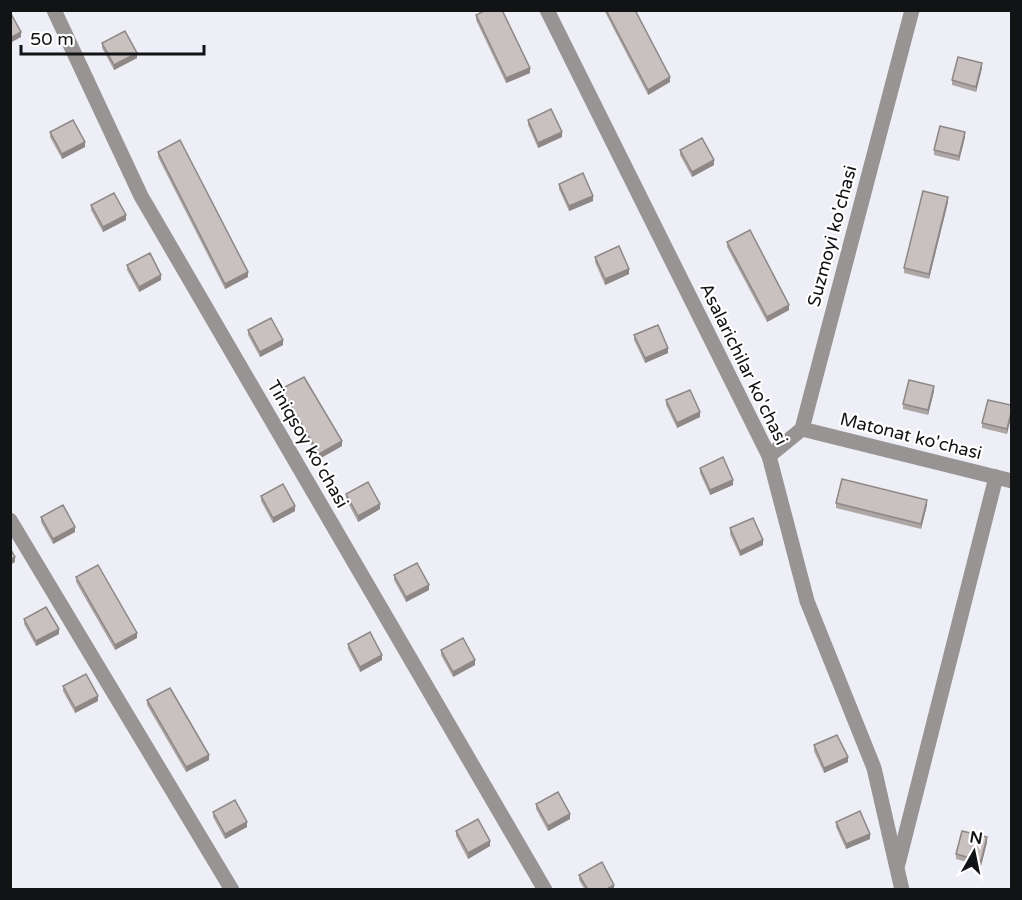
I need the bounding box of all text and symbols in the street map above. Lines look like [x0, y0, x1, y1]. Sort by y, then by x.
scale bar [21, 18, 204, 56]
text: 50 m [30, 28, 74, 50]
street label: Suzmoyi ko'chasi [803, 163, 861, 309]
street label: Asalarichilar ko'chasi [695, 279, 793, 449]
street label: Tiniqsoy ko'chasi [262, 376, 354, 512]
street label: Matonat ko'chasi [838, 408, 984, 464]
north arrow [944, 822, 1004, 882]
text: N [968, 827, 984, 849]

